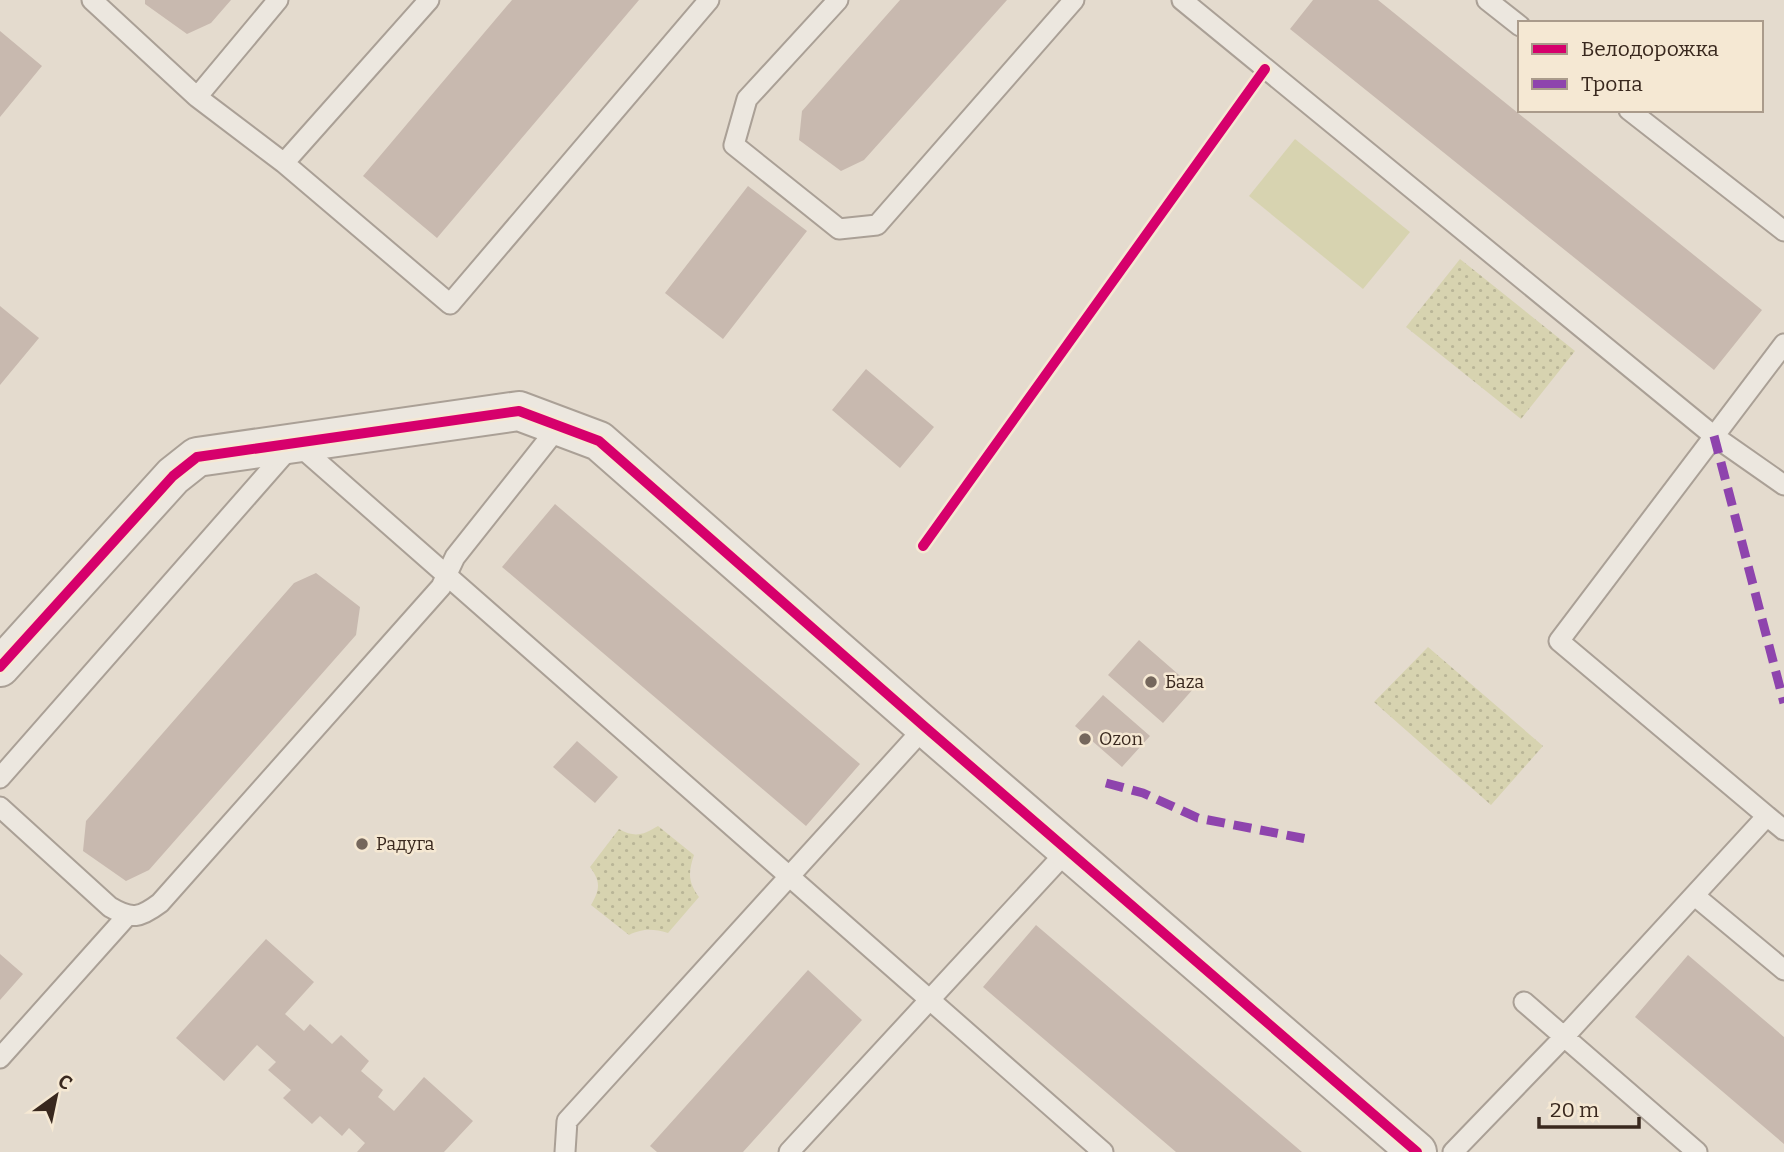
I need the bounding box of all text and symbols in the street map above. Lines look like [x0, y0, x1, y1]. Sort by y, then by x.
legend [1518, 21, 1763, 112]
text: Велодорожка [1581, 36, 1719, 62]
text: Тропа [1581, 71, 1643, 97]
place label: Баza [1165, 671, 1204, 693]
marker: Баza [1143, 674, 1159, 690]
place label: Ozon [1099, 728, 1143, 750]
marker: Ozon [1077, 731, 1093, 747]
place label: Радуга [376, 833, 434, 855]
marker: Радуга [354, 836, 370, 852]
north arrow [21, 1061, 91, 1131]
text: С [54, 1069, 76, 1095]
scale bar [1539, 1086, 1639, 1130]
text: 20 m [1550, 1097, 1599, 1123]

